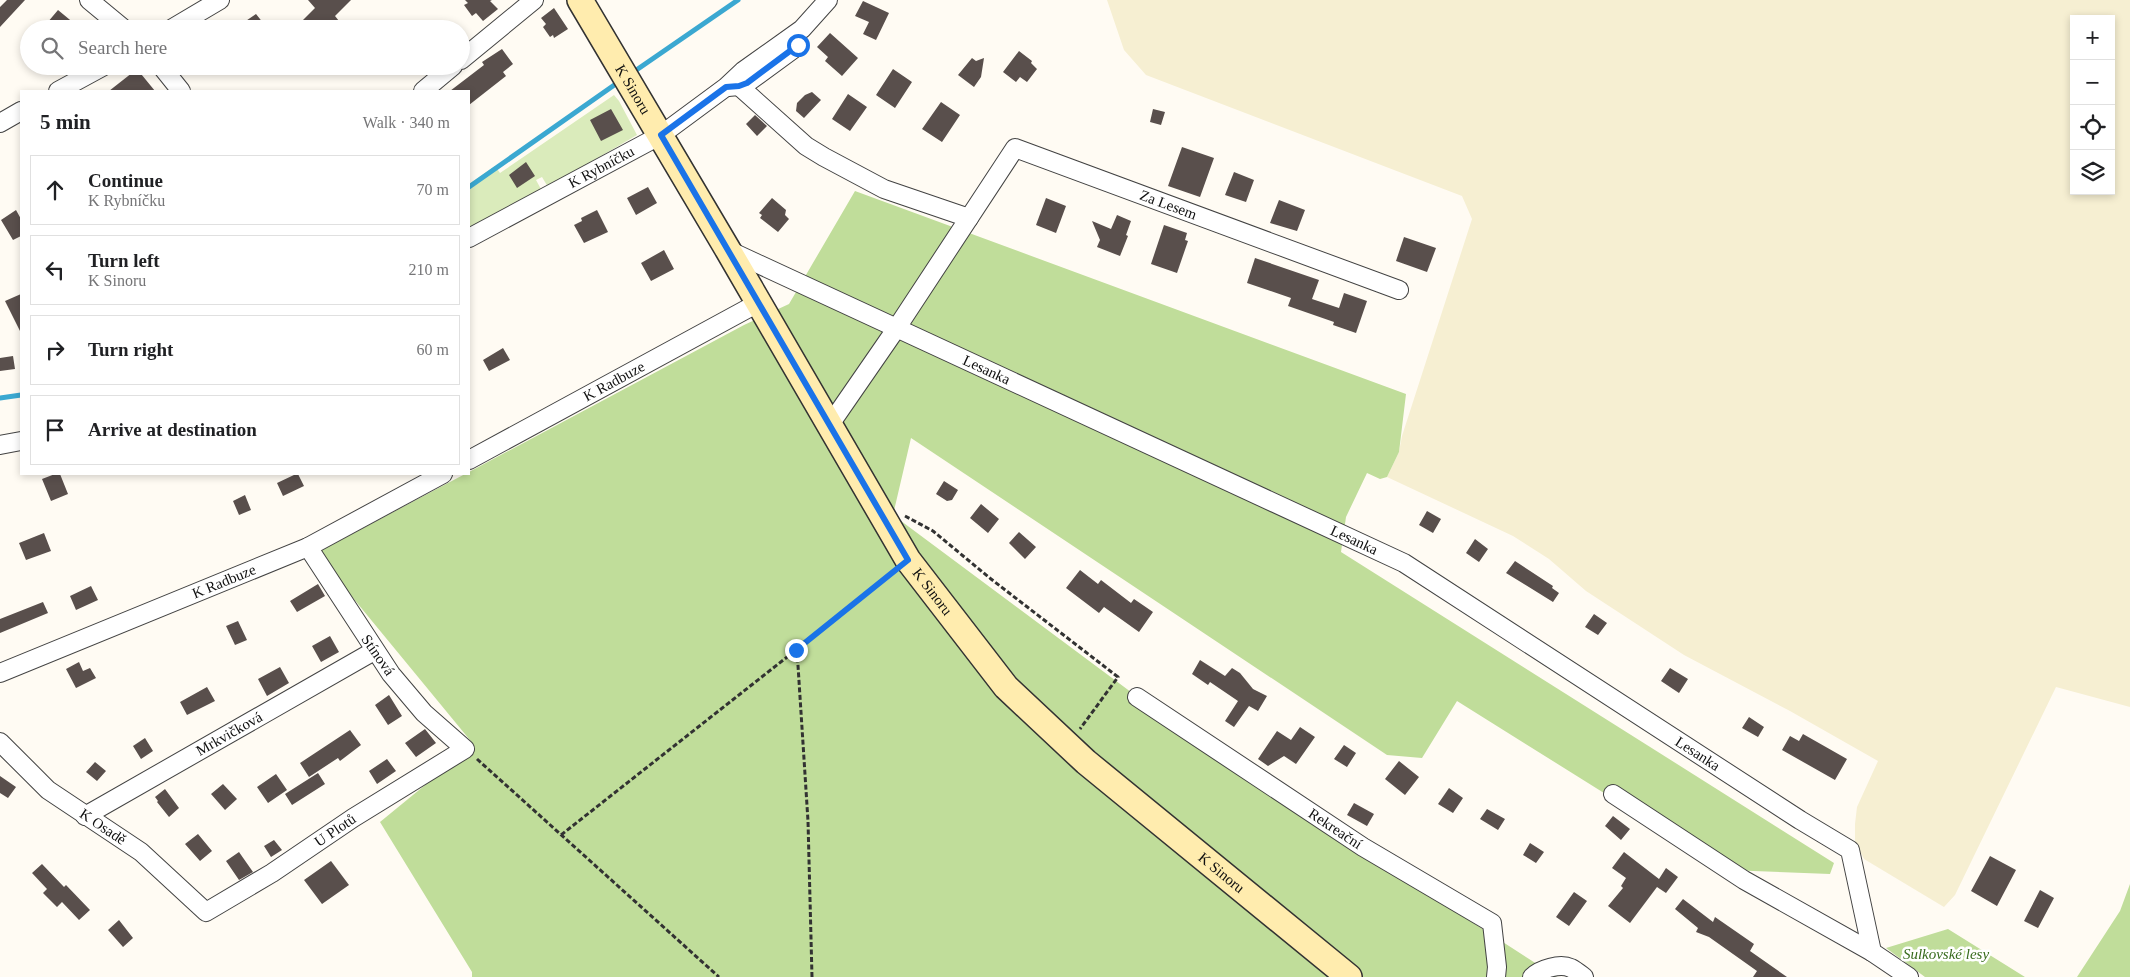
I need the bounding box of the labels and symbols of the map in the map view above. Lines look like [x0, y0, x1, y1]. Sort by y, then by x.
route start [787, 34, 810, 57]
street label: K Sinoru [612, 62, 654, 117]
street label: K Rybníčku [566, 143, 637, 191]
street label: Za Lesem [1138, 187, 1199, 223]
street label: Lesanka [961, 352, 1013, 388]
street label: K Radbuze [581, 358, 648, 404]
street label: Lesanka [1328, 522, 1380, 558]
street label: K Radbuze [190, 561, 258, 601]
street label: K Sinoru [909, 565, 956, 619]
street label: Stínová [358, 632, 398, 679]
route end [785, 639, 808, 662]
street label: Mrkvičková [193, 708, 265, 759]
street label: Lesanka [1672, 733, 1723, 774]
street label: Rekreační [1306, 805, 1365, 852]
street label: K Osadě [77, 806, 129, 848]
street label: U Plotů [311, 810, 359, 850]
street label: K Sinoru [1195, 849, 1248, 897]
park label: Sulkovské lesy [1903, 946, 1989, 962]

